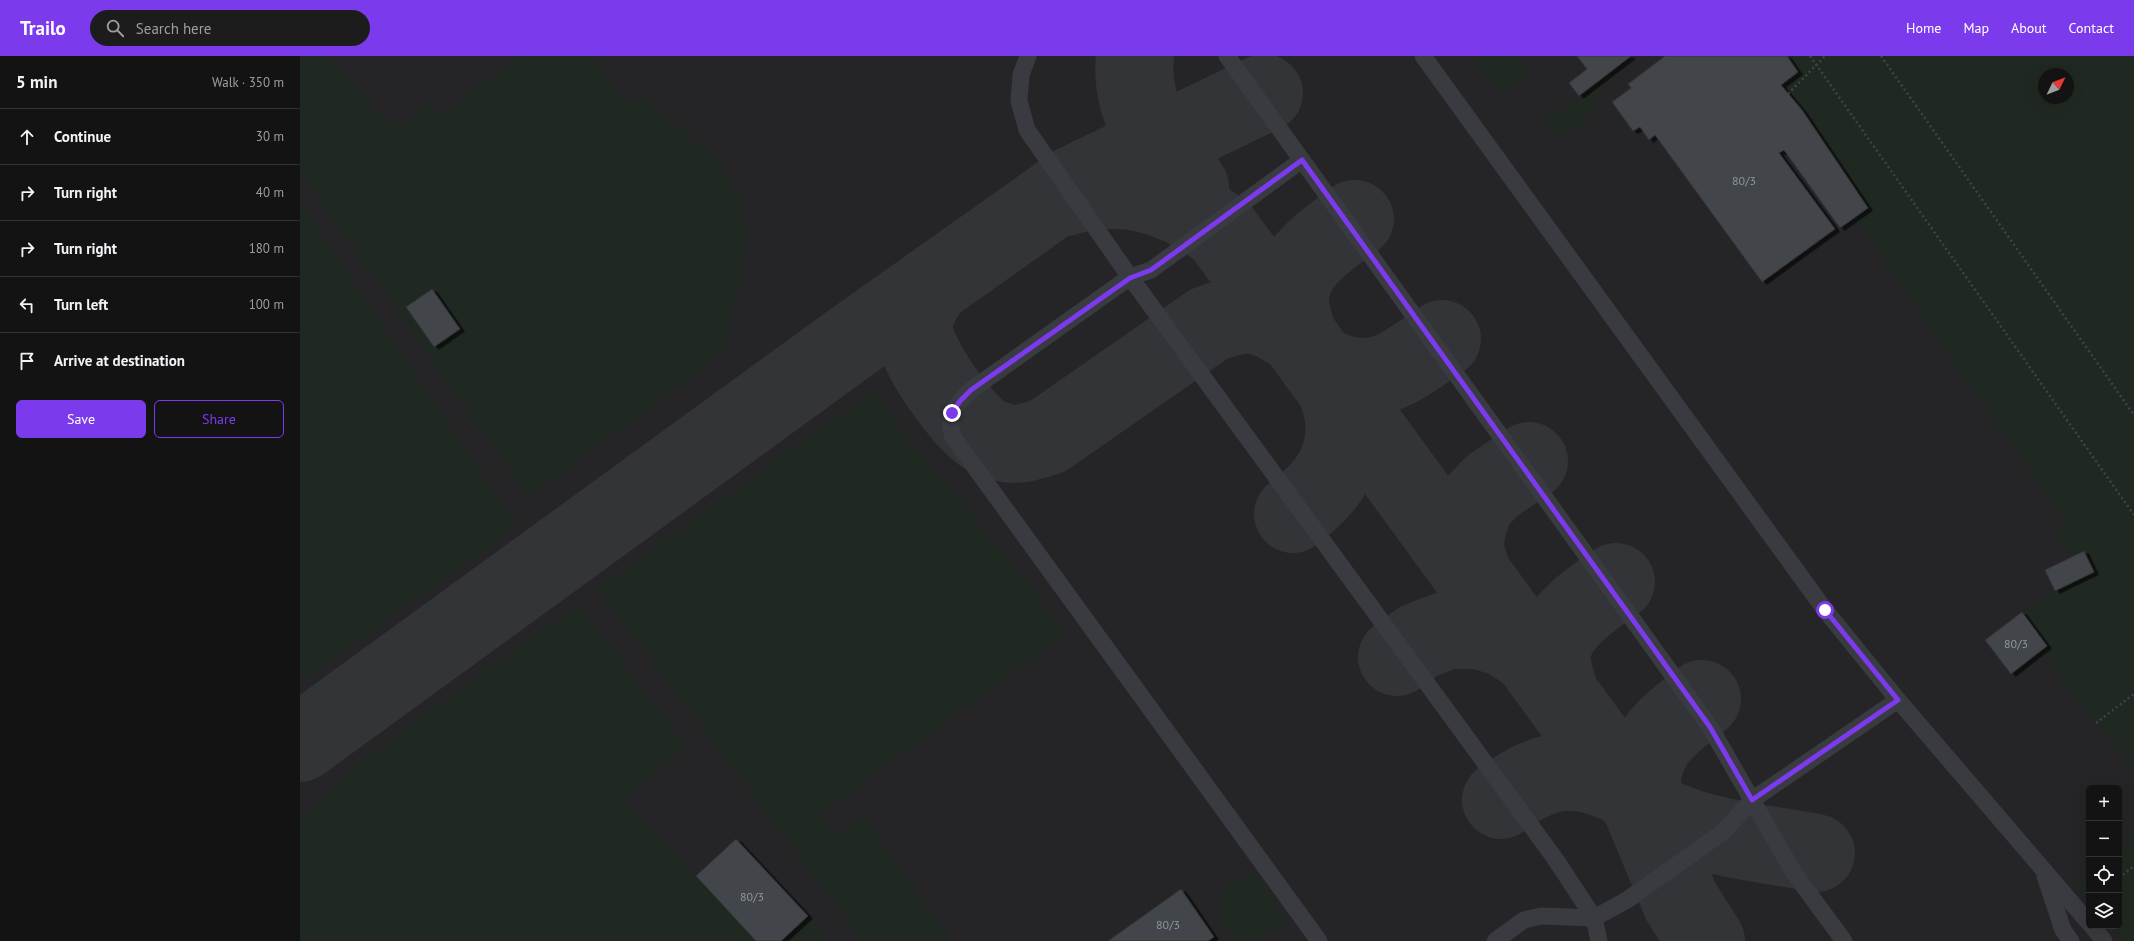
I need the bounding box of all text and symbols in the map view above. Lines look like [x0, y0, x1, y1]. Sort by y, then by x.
search box [90, 10, 370, 46]
text: Trailo [20, 16, 66, 40]
icon: search [104, 17, 126, 39]
text: Search here [136, 19, 211, 38]
text: Home [1906, 19, 1941, 37]
text: Map [1963, 19, 1989, 37]
text: About [2011, 19, 2047, 37]
text: Contact [2069, 19, 2114, 37]
north arrow [2038, 68, 2074, 104]
text: 5 min [16, 71, 57, 93]
text: Walk · 350 m [212, 74, 284, 91]
icon: ahead [16, 126, 38, 148]
text: Continue [54, 127, 111, 146]
text: 30 m [256, 128, 284, 145]
house number: 80/3 [1732, 173, 1756, 188]
icon: right [16, 182, 38, 204]
text: Turn right [54, 183, 117, 202]
text: 40 m [256, 184, 284, 201]
icon: right [16, 238, 38, 260]
text: Turn right [54, 239, 117, 258]
text: 180 m [249, 240, 284, 257]
icon: left [16, 294, 38, 316]
text: Turn left [54, 295, 108, 314]
text: 100 m [249, 296, 284, 313]
icon: arrive [16, 350, 38, 372]
text: Arrive at destination [54, 351, 185, 370]
button: Save [16, 400, 146, 438]
button: Share [154, 400, 284, 438]
route end [943, 404, 961, 422]
route start [1816, 601, 1834, 619]
house number: 80/3 [2004, 636, 2028, 651]
map controls [2086, 785, 2122, 929]
button: + [2086, 785, 2122, 821]
button: − [2086, 821, 2122, 857]
button: locate [2086, 857, 2122, 893]
house number: 80/3 [740, 889, 764, 904]
button: layers [2086, 893, 2122, 929]
house number: 80/3 [1156, 917, 1180, 932]

